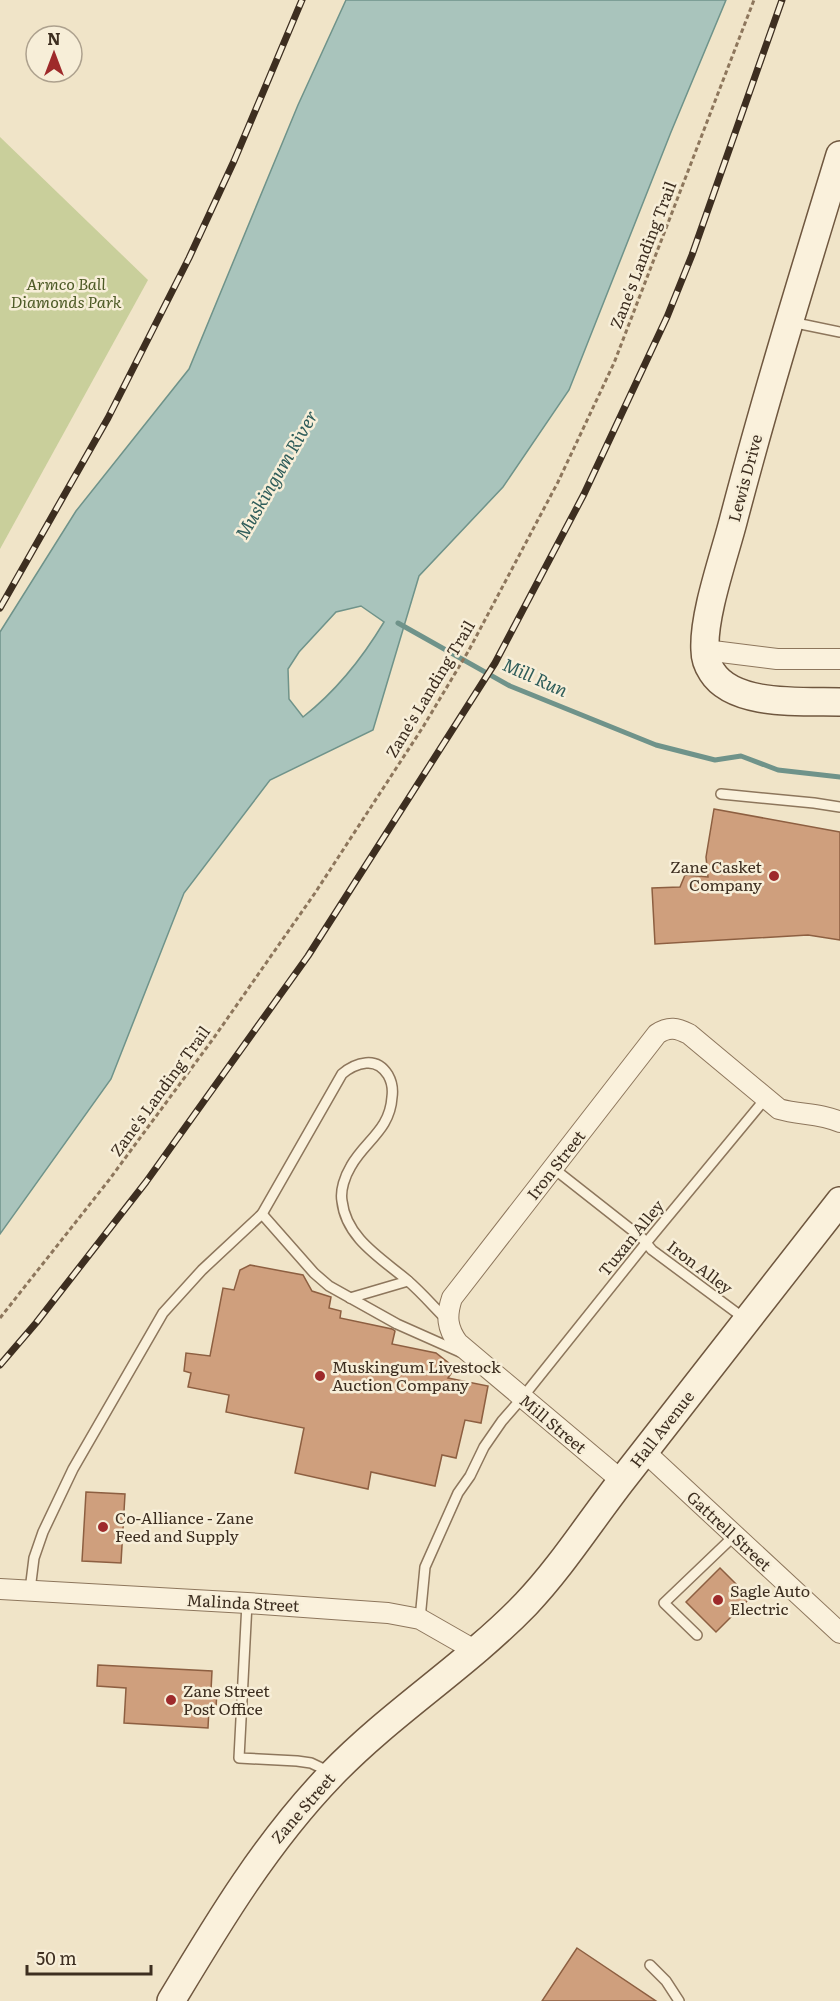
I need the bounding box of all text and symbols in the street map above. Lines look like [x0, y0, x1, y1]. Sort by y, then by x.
north arrow [24, 24, 84, 84]
text: N [47, 26, 61, 50]
street label: Zane's Landing Trail [603, 177, 681, 332]
park label: Armco Ball Diamonds Park [10, 271, 122, 313]
water label: Muskingum River [228, 405, 324, 544]
street label: Lewis Drive [721, 431, 767, 524]
street label: Zane's Landing Trail [379, 615, 480, 762]
water label: Mill Run [499, 650, 573, 703]
place label: Zane Casket Company [670, 854, 763, 896]
marker: Zane Casket Company [767, 869, 781, 883]
street label: Zane's Landing Trail [104, 1020, 215, 1161]
street label: Iron Street [520, 1124, 590, 1204]
street label: Tuxan Alley [592, 1193, 669, 1281]
street label: Iron Alley [663, 1234, 739, 1299]
place label: Muskingum Livestock Auction Company [332, 1354, 501, 1396]
marker: Muskingum Livestock Auction Company [313, 1369, 327, 1383]
street label: Hall Avenue [623, 1385, 699, 1472]
street label: Mill Street [515, 1388, 593, 1459]
street label: Gattrell Street [682, 1485, 778, 1576]
place label: Co-Alliance - Zane Feed and Supply [115, 1505, 254, 1547]
marker: Co-Alliance - Zane Feed and Supply [96, 1520, 110, 1534]
place label: Sagle Auto Electric [730, 1578, 810, 1620]
street label: Malinda Street [186, 1587, 301, 1617]
marker: Sagle Auto Electric [711, 1593, 725, 1607]
place label: Zane Street Post Office [183, 1678, 270, 1720]
marker: Zane Street Post Office [164, 1693, 178, 1707]
street label: Zane Street [265, 1766, 340, 1848]
scale bar [27, 1938, 152, 1976]
text: 50 m [36, 1944, 77, 1971]

